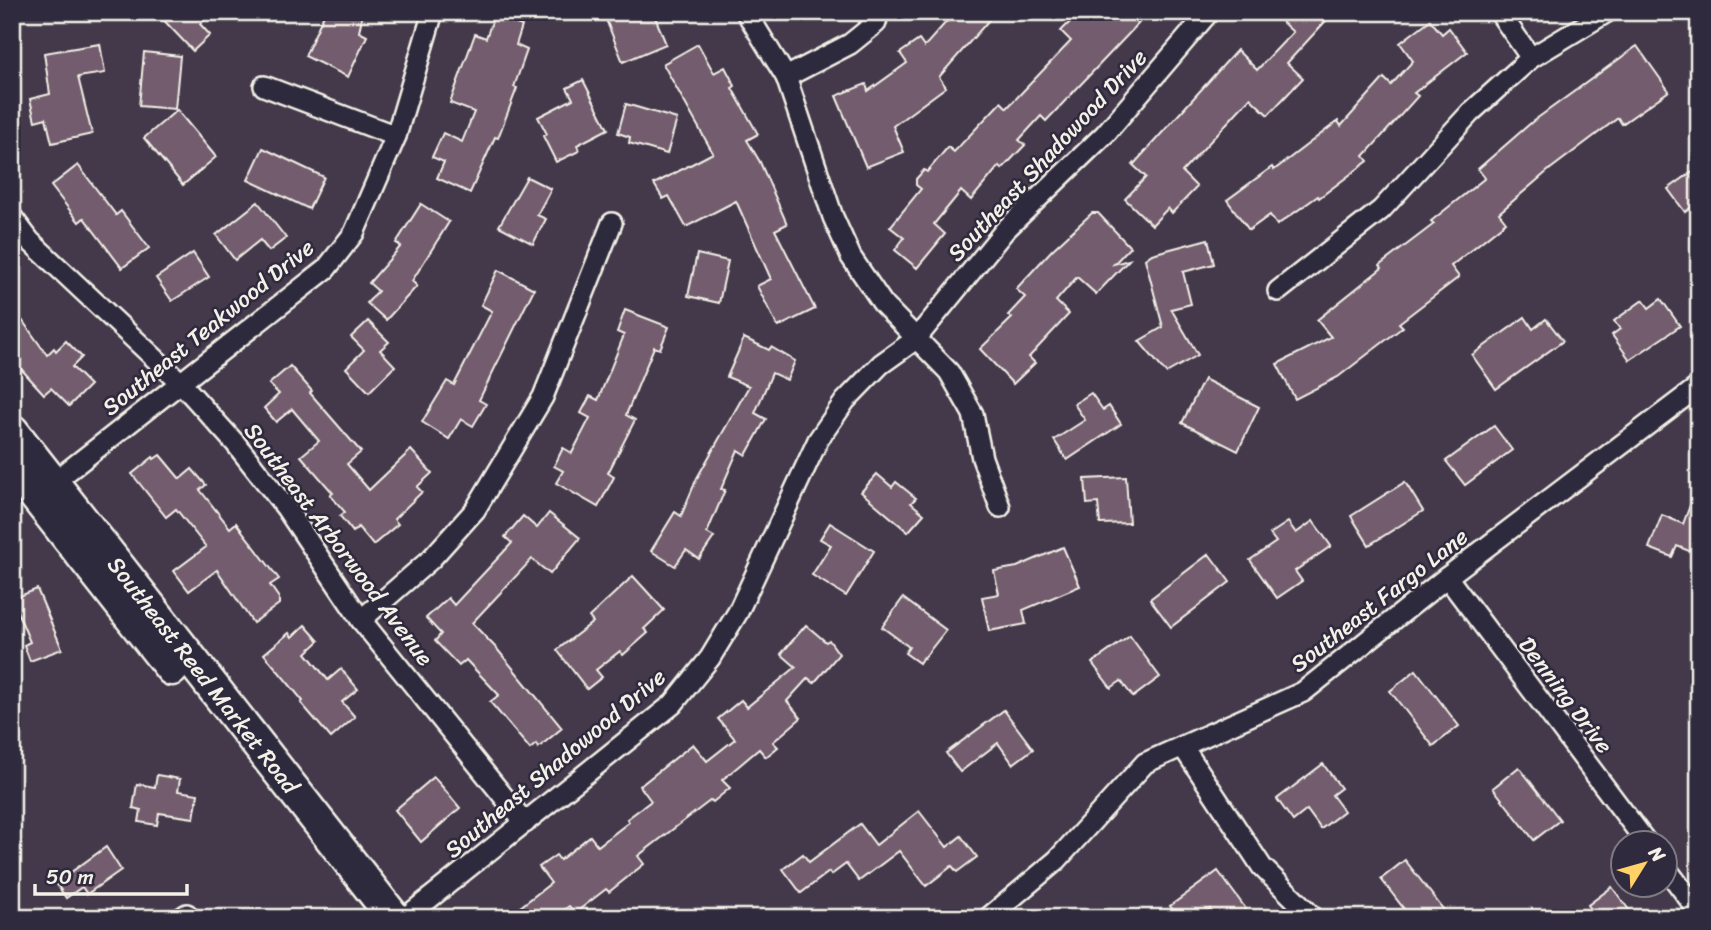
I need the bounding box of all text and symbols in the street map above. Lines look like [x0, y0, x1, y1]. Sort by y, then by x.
street label: Southeast Shadowood Drive [937, 39, 1158, 272]
street label: Southeast Teakwood Drive [93, 228, 324, 427]
street label: Southeast Arborwood Avenue [233, 413, 444, 675]
street label: Southeast Fargo Lane [1281, 517, 1478, 684]
street label: Southeast Reed Market Road [96, 547, 311, 805]
street label: Denning Drive [1507, 628, 1624, 763]
street label: Southeast Shadowood Drive [435, 658, 676, 869]
north arrow [1610, 828, 1680, 898]
text: N [1639, 838, 1675, 870]
scale bar [35, 853, 187, 897]
text: 50 m [46, 858, 94, 896]

